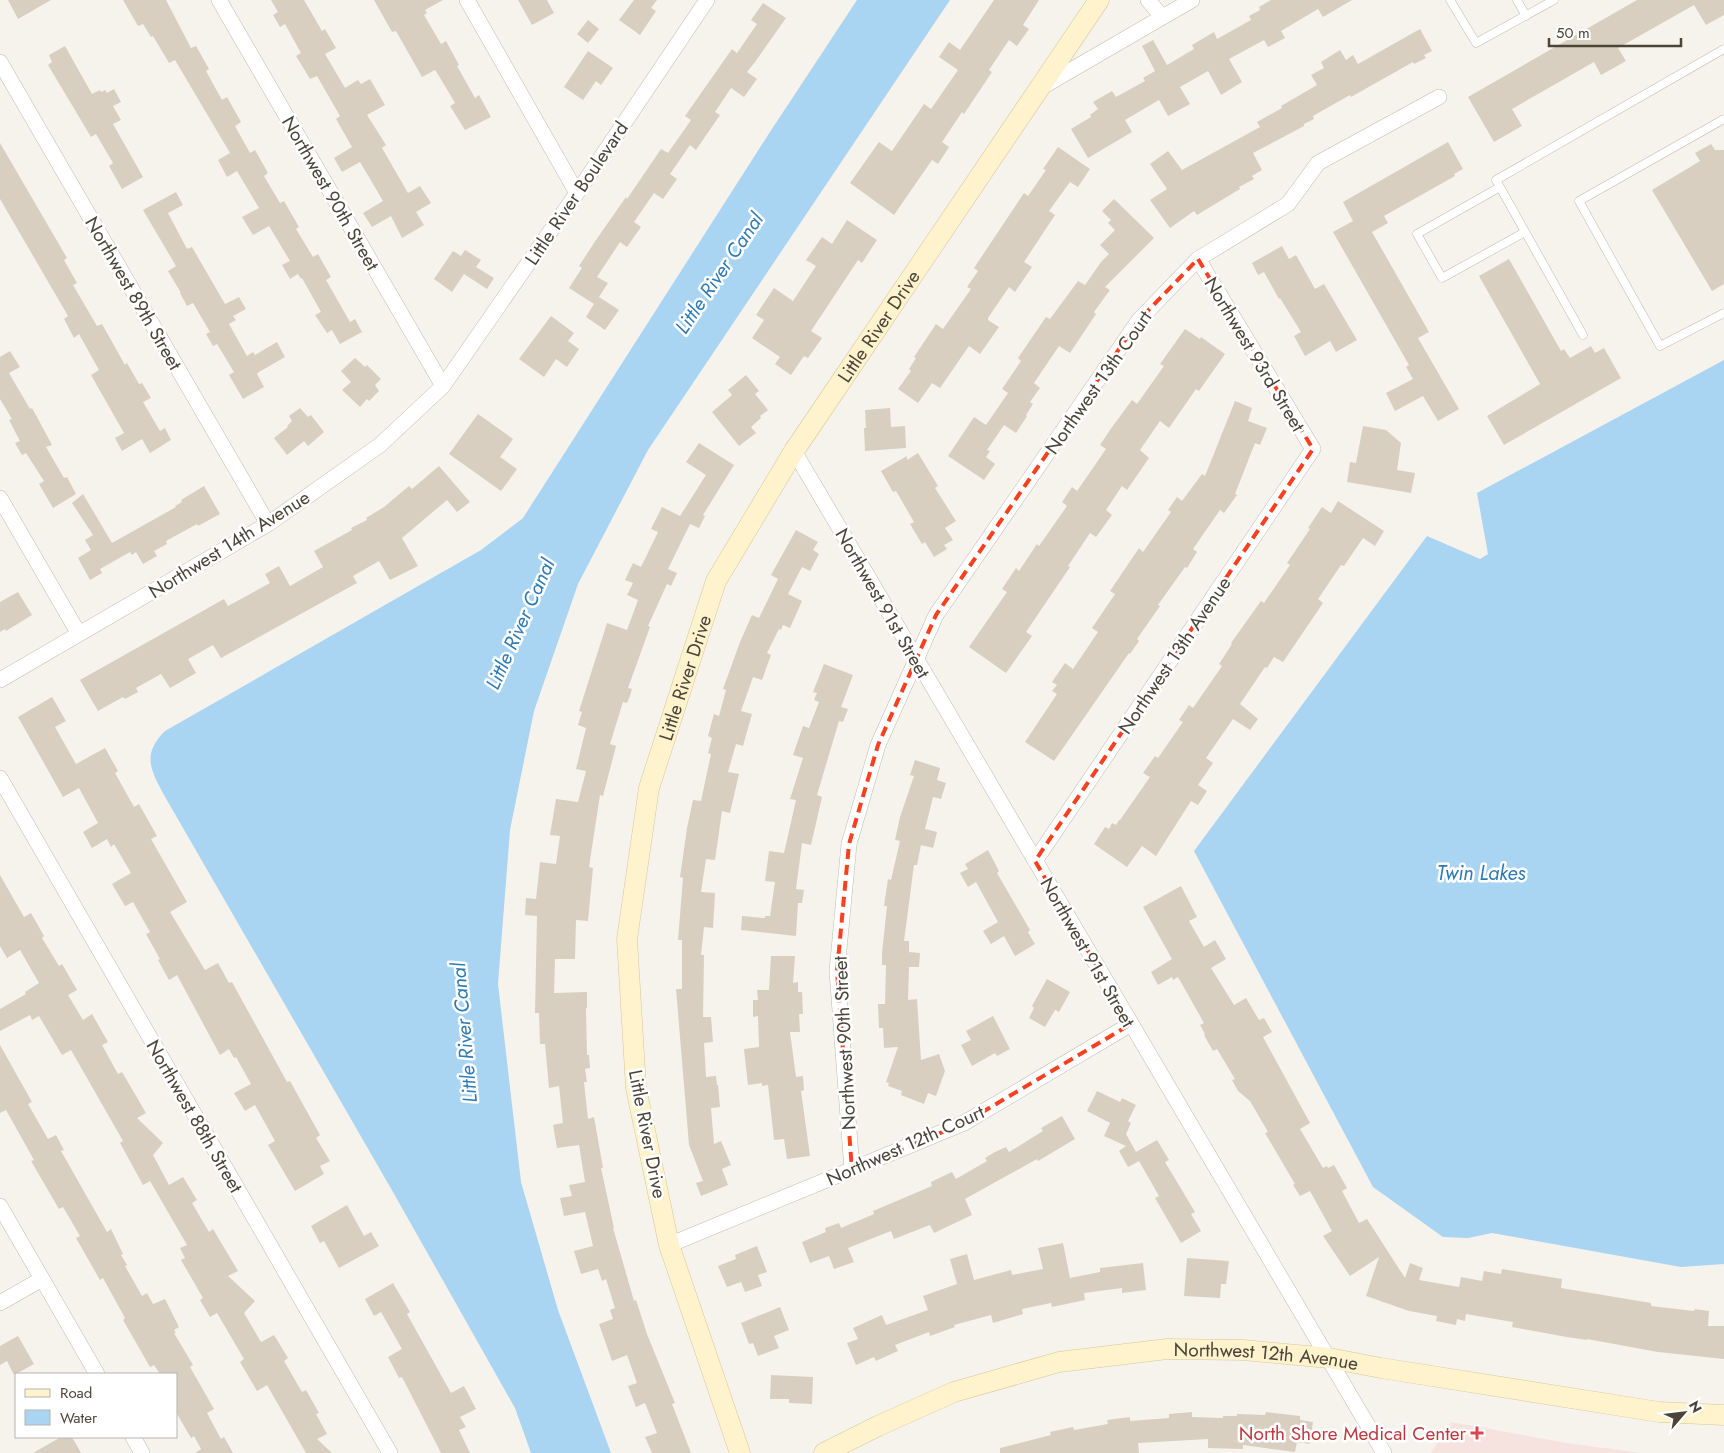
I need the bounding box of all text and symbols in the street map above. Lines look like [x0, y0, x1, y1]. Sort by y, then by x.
scale bar [1549, 15, 1682, 47]
text: 50 m [1556, 22, 1590, 44]
street label: Northwest 90th Street [275, 111, 386, 276]
street label: Little River Boulevard [518, 116, 635, 270]
water label: Little River Canal [668, 206, 772, 340]
street label: Northwest 89th Street [79, 211, 189, 375]
street label: Little River Drive [831, 265, 927, 388]
street label: Northwest 93rd Street [1198, 272, 1312, 437]
street label: Northwest 13th Court [1039, 305, 1158, 460]
street label: Northwest 14th Avenue [143, 484, 315, 605]
street label: Northwest 91st Street [829, 523, 937, 684]
water label: Little River Canal [479, 553, 563, 694]
street label: Northwest 13th Avenue [1112, 571, 1237, 739]
street label: Little River Drive [652, 611, 718, 744]
water label: Twin Lakes [1437, 859, 1526, 888]
street label: Northwest 91st Street [1034, 872, 1142, 1033]
street label: Northwest 90th Street [826, 955, 863, 1131]
water label: Little River Canal [444, 960, 485, 1104]
street label: Northwest 88th Street [140, 1035, 250, 1198]
street label: Little River Drive [622, 1068, 673, 1201]
street label: Northwest 12th Court [822, 1098, 989, 1192]
street label: Northwest 12th Avenue [1174, 1336, 1361, 1377]
legend [15, 1373, 178, 1438]
text: Road [60, 1382, 92, 1404]
north arrow [1659, 1388, 1709, 1438]
text: N [1684, 1397, 1707, 1417]
text: Water [60, 1407, 98, 1429]
place label: North Shore Medical Center [1239, 1420, 1466, 1447]
marker: North Shore Medical Center [1470, 1426, 1484, 1440]

